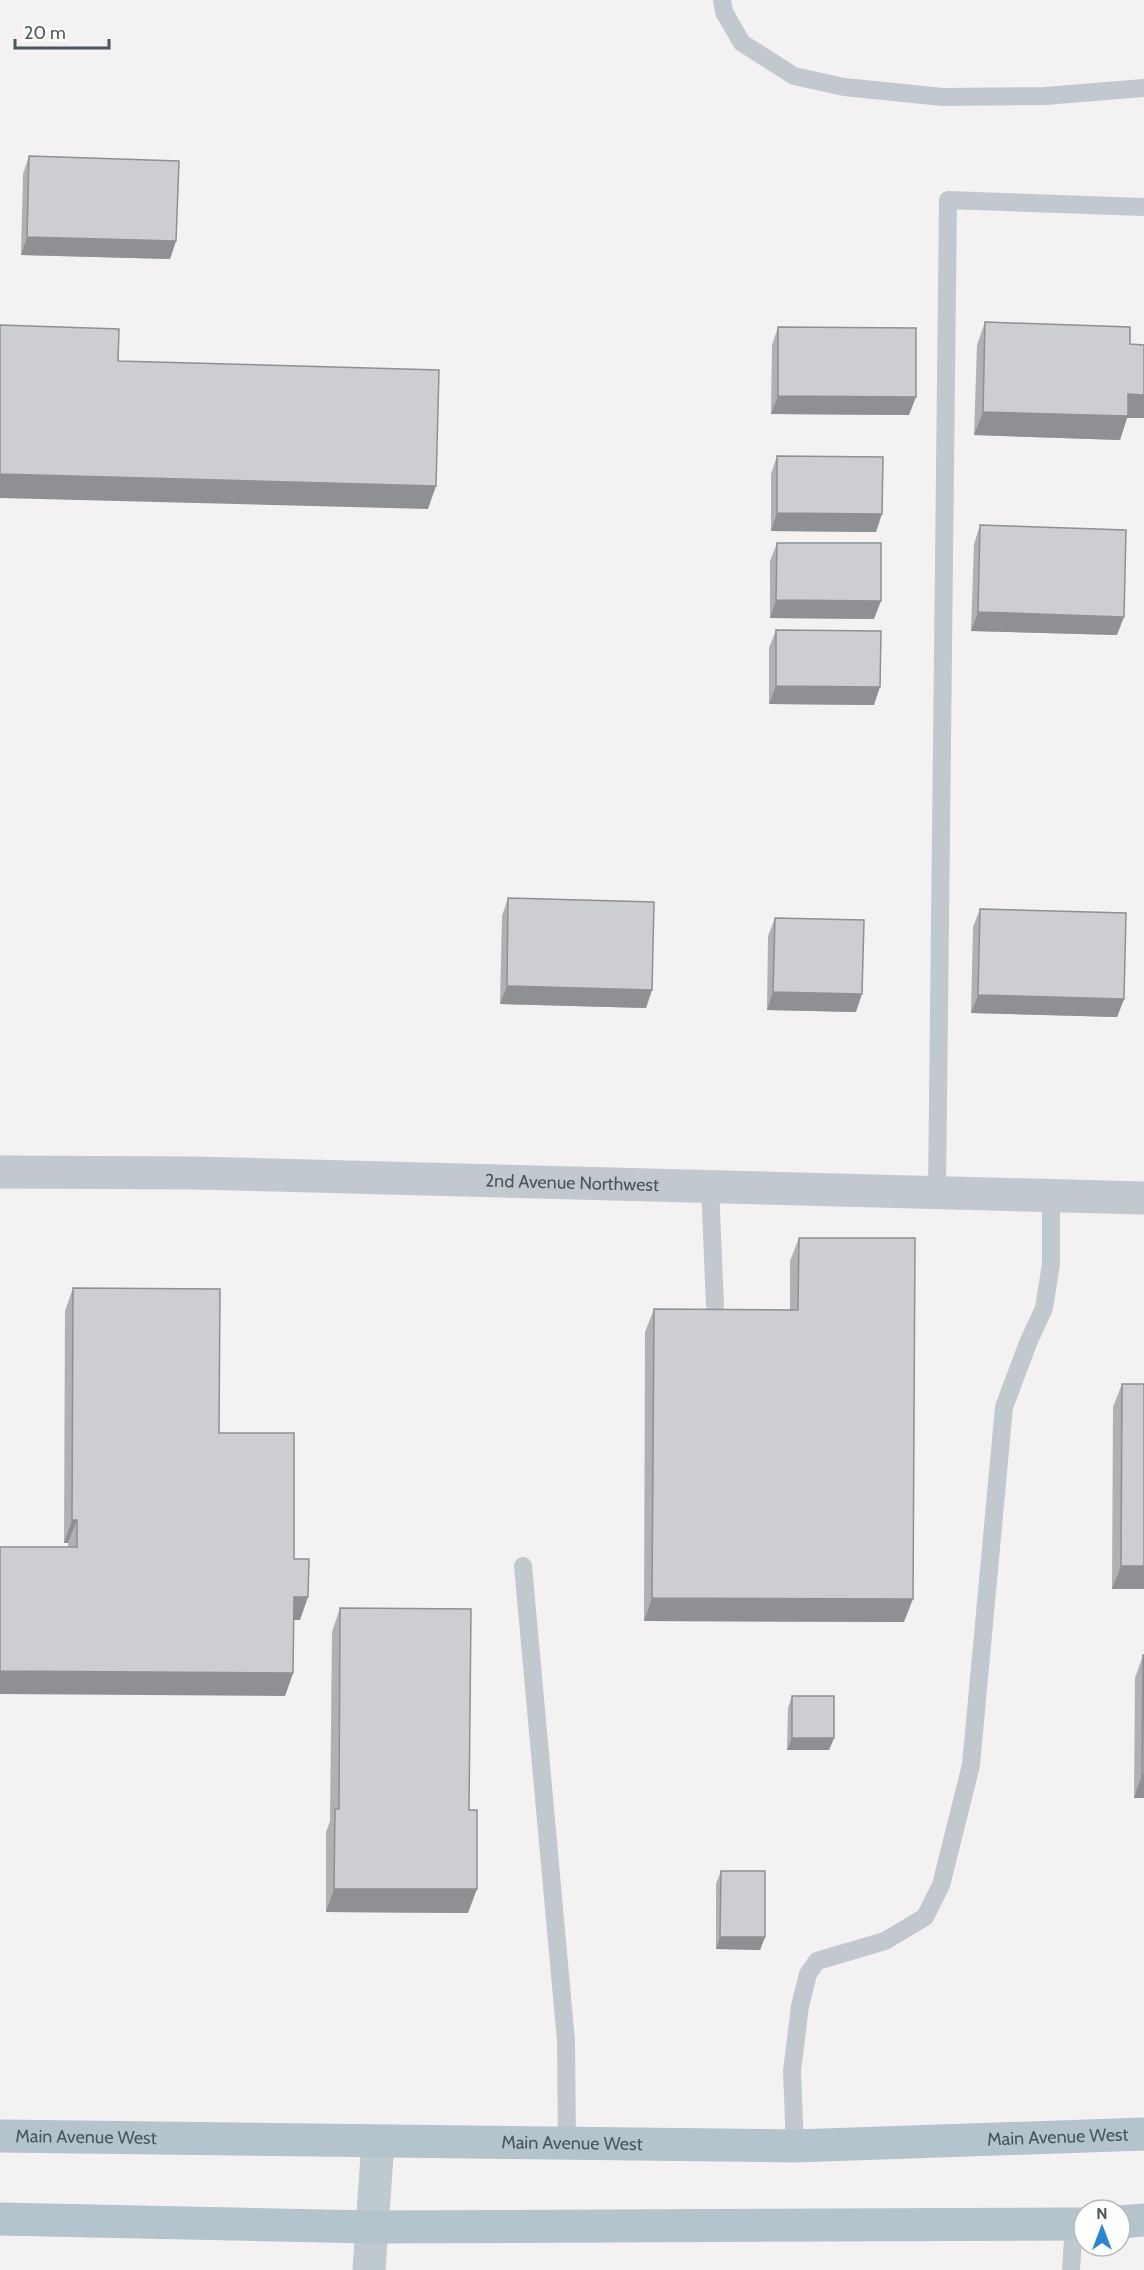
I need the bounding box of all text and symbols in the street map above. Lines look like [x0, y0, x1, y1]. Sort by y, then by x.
scale bar [15, 12, 110, 50]
text: 20 m [24, 22, 66, 44]
street label: 2nd Avenue Northwest [485, 1170, 659, 1196]
street label: Main Avenue West [987, 2124, 1129, 2150]
street label: Main Avenue West [15, 2125, 157, 2149]
street label: Main Avenue West [501, 2131, 643, 2155]
north arrow [1072, 2198, 1132, 2258]
text: N [1096, 2204, 1108, 2223]

